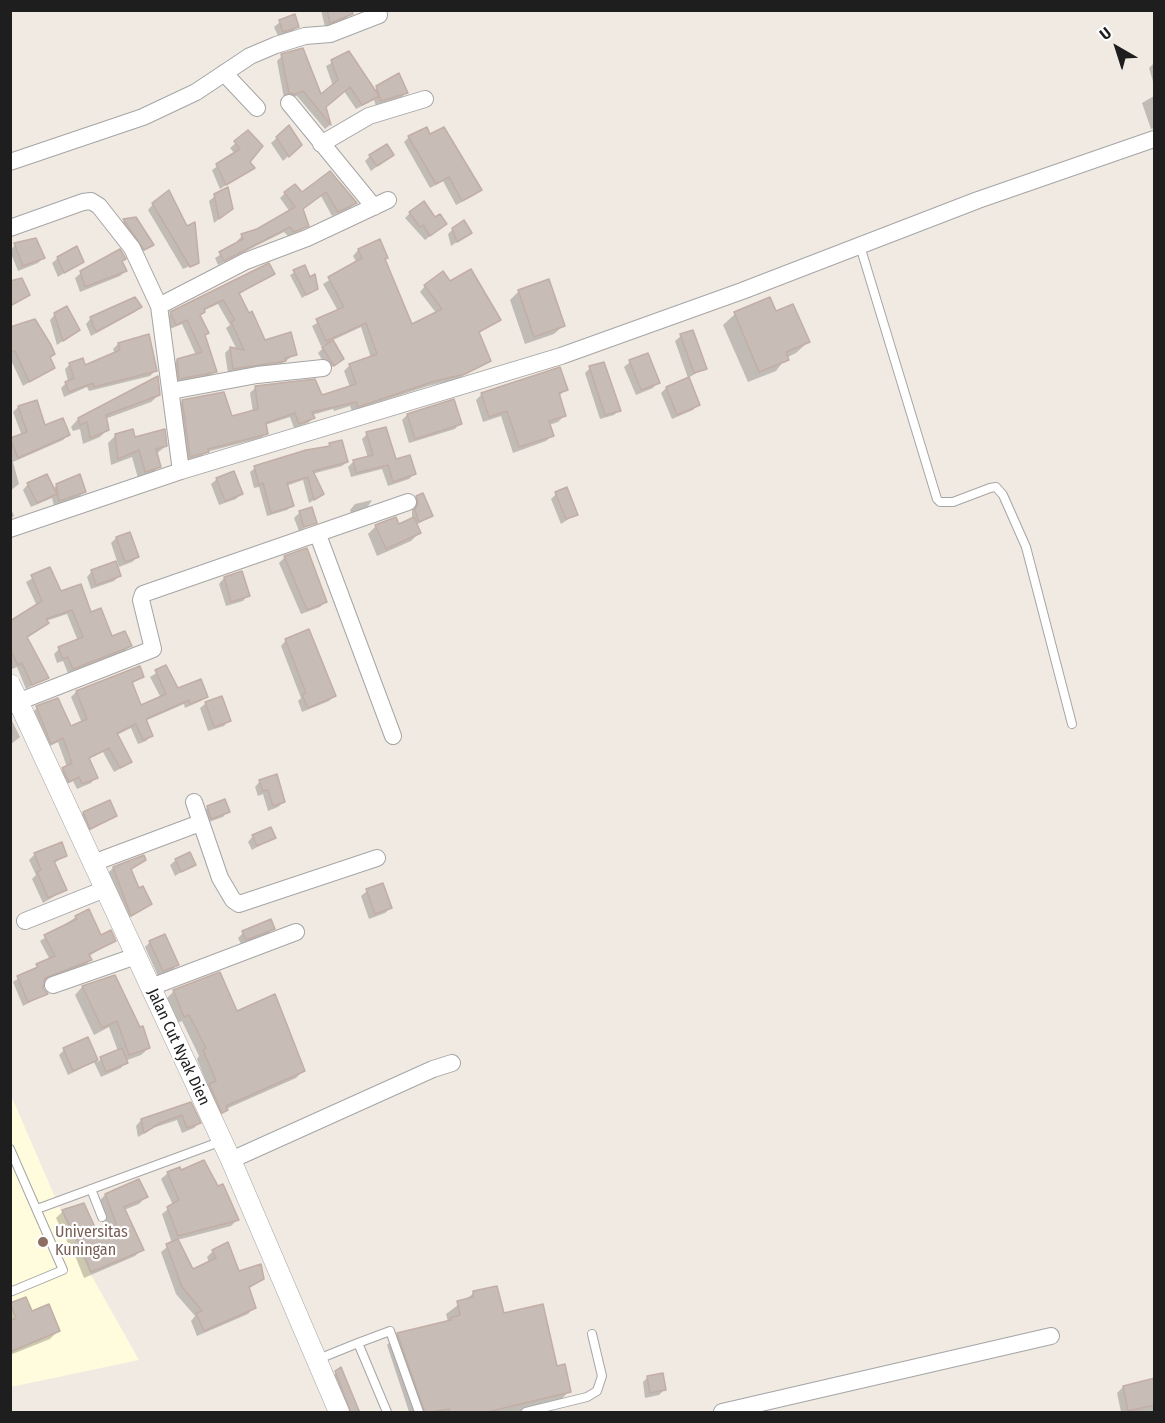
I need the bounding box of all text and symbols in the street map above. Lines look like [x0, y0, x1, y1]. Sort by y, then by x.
north arrow [1087, 18, 1147, 78]
text: U [1096, 23, 1115, 44]
street label: Jalan Cut Nyak Dien [143, 985, 213, 1109]
place label: Universitas Kuningan [55, 1223, 128, 1261]
marker: Universitas Kuningan [36, 1235, 50, 1249]

